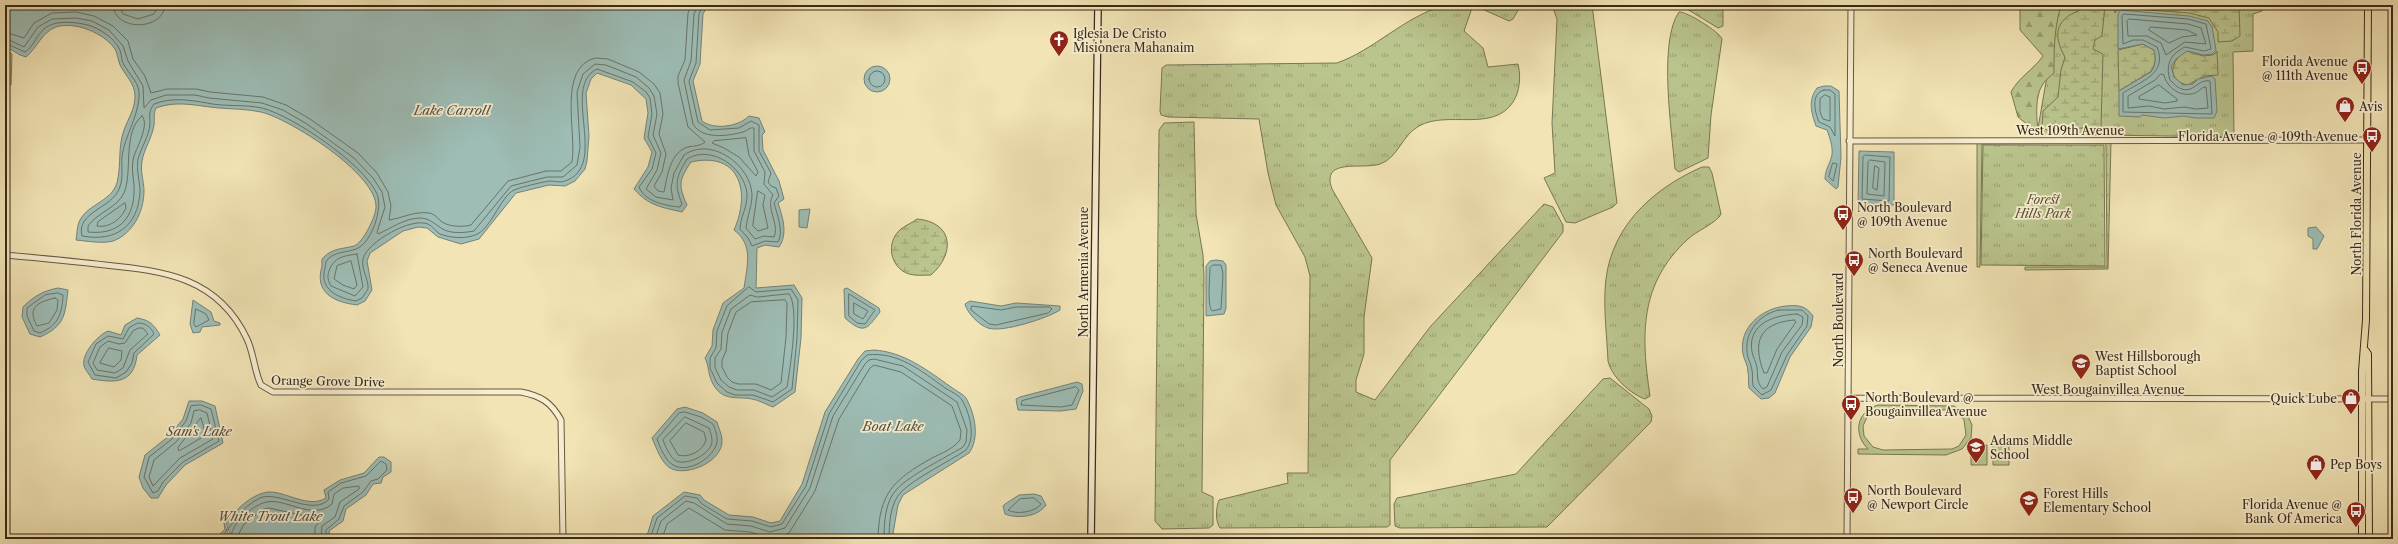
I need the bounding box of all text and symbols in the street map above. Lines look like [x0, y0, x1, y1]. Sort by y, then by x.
place label: Iglesia De Cristo Misionera Mahanaim [1073, 26, 1194, 55]
church icon: Iglesia De Cristo Misionera Mahanaim [1048, 29, 1070, 57]
place label: Florida Avenue @ 111th Avenue [2262, 54, 2348, 83]
bus stop icon: Florida Avenue @ 111th Avenue [2351, 57, 2373, 85]
shop icon: Avis [2334, 95, 2356, 123]
place label: Avis [2358, 99, 2383, 114]
water label: Lake Carroll [413, 102, 492, 118]
street label: West 109th Avenue [2015, 123, 2124, 138]
bus stop icon: Florida Avenue @ 109th Avenue [2361, 125, 2383, 153]
place label: Florida Avenue @ 109th Avenue [2178, 129, 2358, 144]
street label: North Florida Avenue [2349, 152, 2364, 276]
park label: Forest Hills Park [2014, 192, 2072, 221]
place label: North Boulevard @ 109th Avenue [1857, 200, 1953, 229]
bus stop icon: North Boulevard @ 109th Avenue [1832, 203, 1854, 231]
street label: North Armenia Avenue [1076, 206, 1091, 338]
place label: North Boulevard @ Seneca Avenue [1868, 246, 1968, 275]
bus stop icon: North Boulevard @ Seneca Avenue [1843, 249, 1865, 277]
street label: North Boulevard [1831, 272, 1846, 367]
place label: West Hillsborough Baptist School [2094, 349, 2201, 378]
school or university icon: West Hillsborough Baptist School [2070, 352, 2092, 380]
street label: Orange Grove Drive [271, 373, 385, 389]
street label: West Bougainvillea Avenue [2030, 382, 2185, 397]
shop icon: Quick Lube [2340, 387, 2362, 415]
place label: North Boulevard @ Bougainvillea Avenue [1865, 390, 1987, 419]
place label: Quick Lube [2271, 391, 2337, 406]
bus stop icon: North Boulevard @ Bougainvillea Avenue [1840, 393, 1862, 421]
water label: Boat Lake [862, 418, 924, 434]
water label: Sam's Lake [165, 423, 232, 439]
place label: Adams Middle School [1989, 433, 2073, 462]
school or university icon: Adams Middle School [1965, 436, 1987, 464]
shop icon: Pep Boys [2305, 453, 2327, 481]
place label: Pep Boys [2330, 457, 2382, 472]
place label: North Boulevard @ Newport Circle [1867, 483, 1969, 512]
bus stop icon: North Boulevard @ Newport Circle [1842, 486, 1864, 514]
place label: Forest Hills Elementary School [2043, 486, 2152, 515]
school or university icon: Forest Hills Elementary School [2018, 489, 2040, 517]
place label: Florida Avenue @ Bank Of America [2242, 497, 2343, 526]
bus stop icon: Florida Avenue @ Bank Of America [2345, 500, 2367, 528]
water label: White Trout Lake [218, 508, 323, 524]

